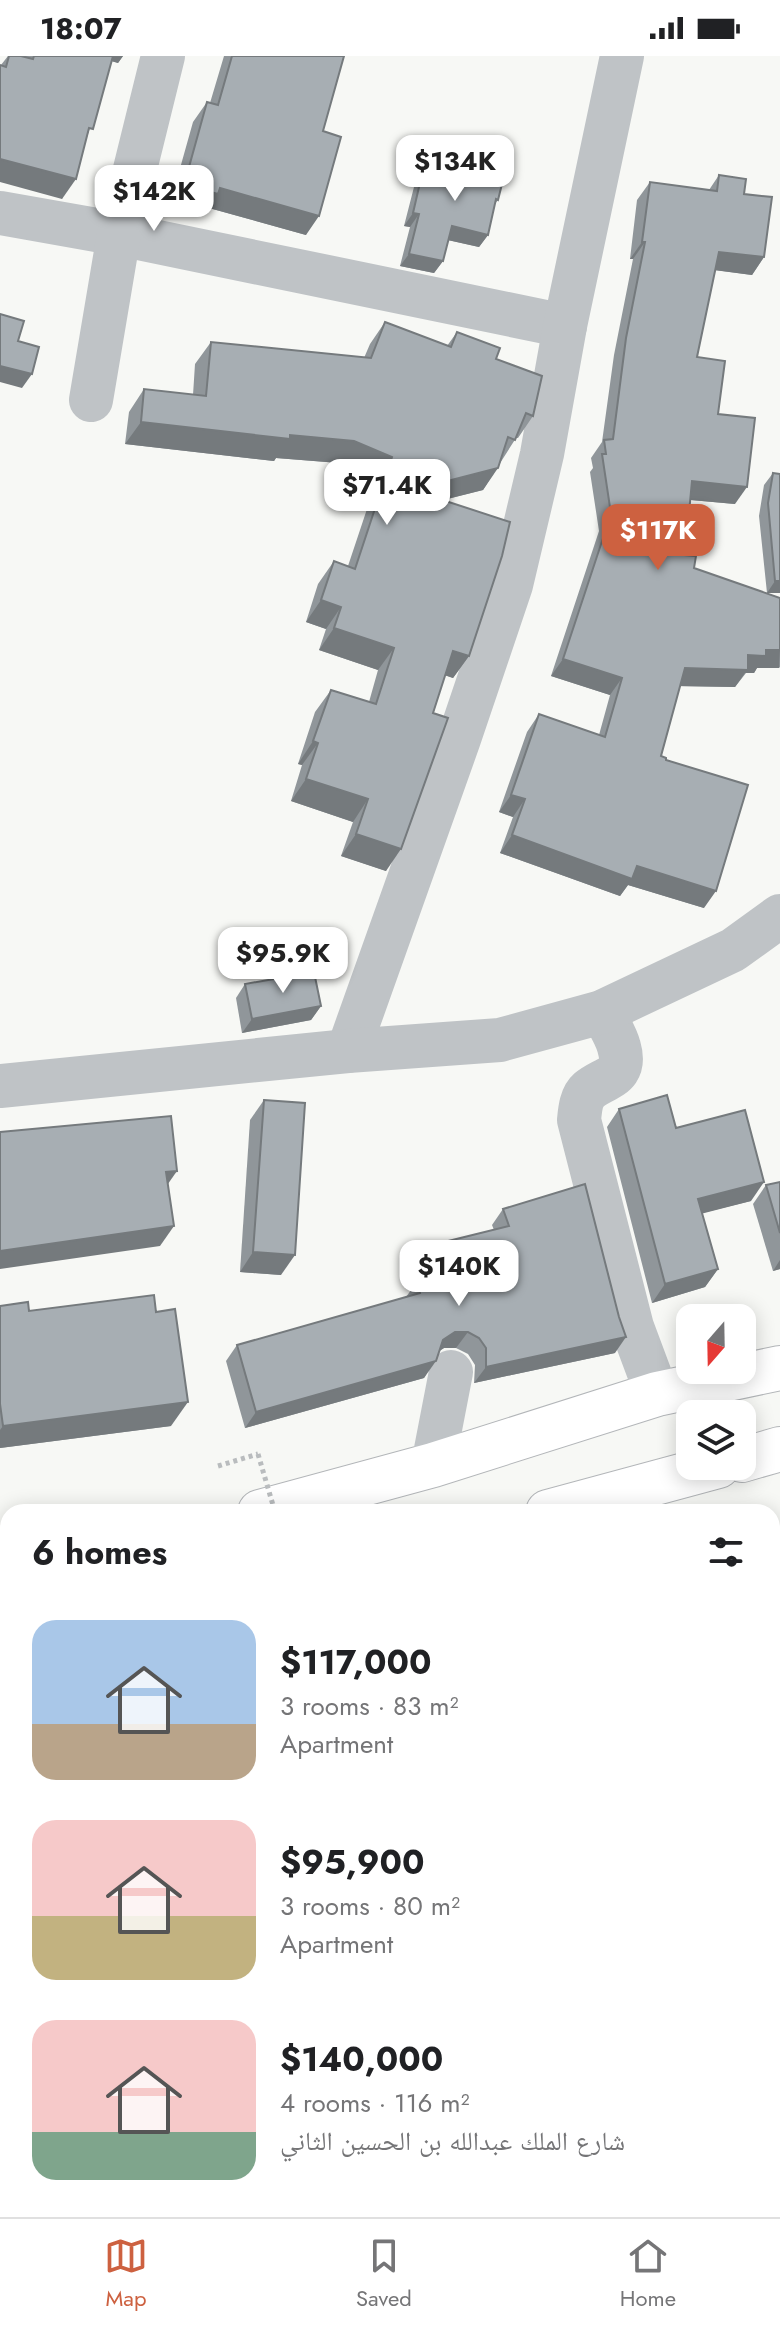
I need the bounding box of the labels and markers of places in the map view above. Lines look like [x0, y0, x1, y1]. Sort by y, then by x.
pin: $134K [399, 135, 511, 203]
pin: $142K [98, 165, 210, 233]
pin: $71.4K [322, 459, 452, 527]
pin: $117K [602, 504, 714, 572]
pin: $95.9K [218, 927, 348, 995]
pin: $140K [403, 1240, 515, 1308]

